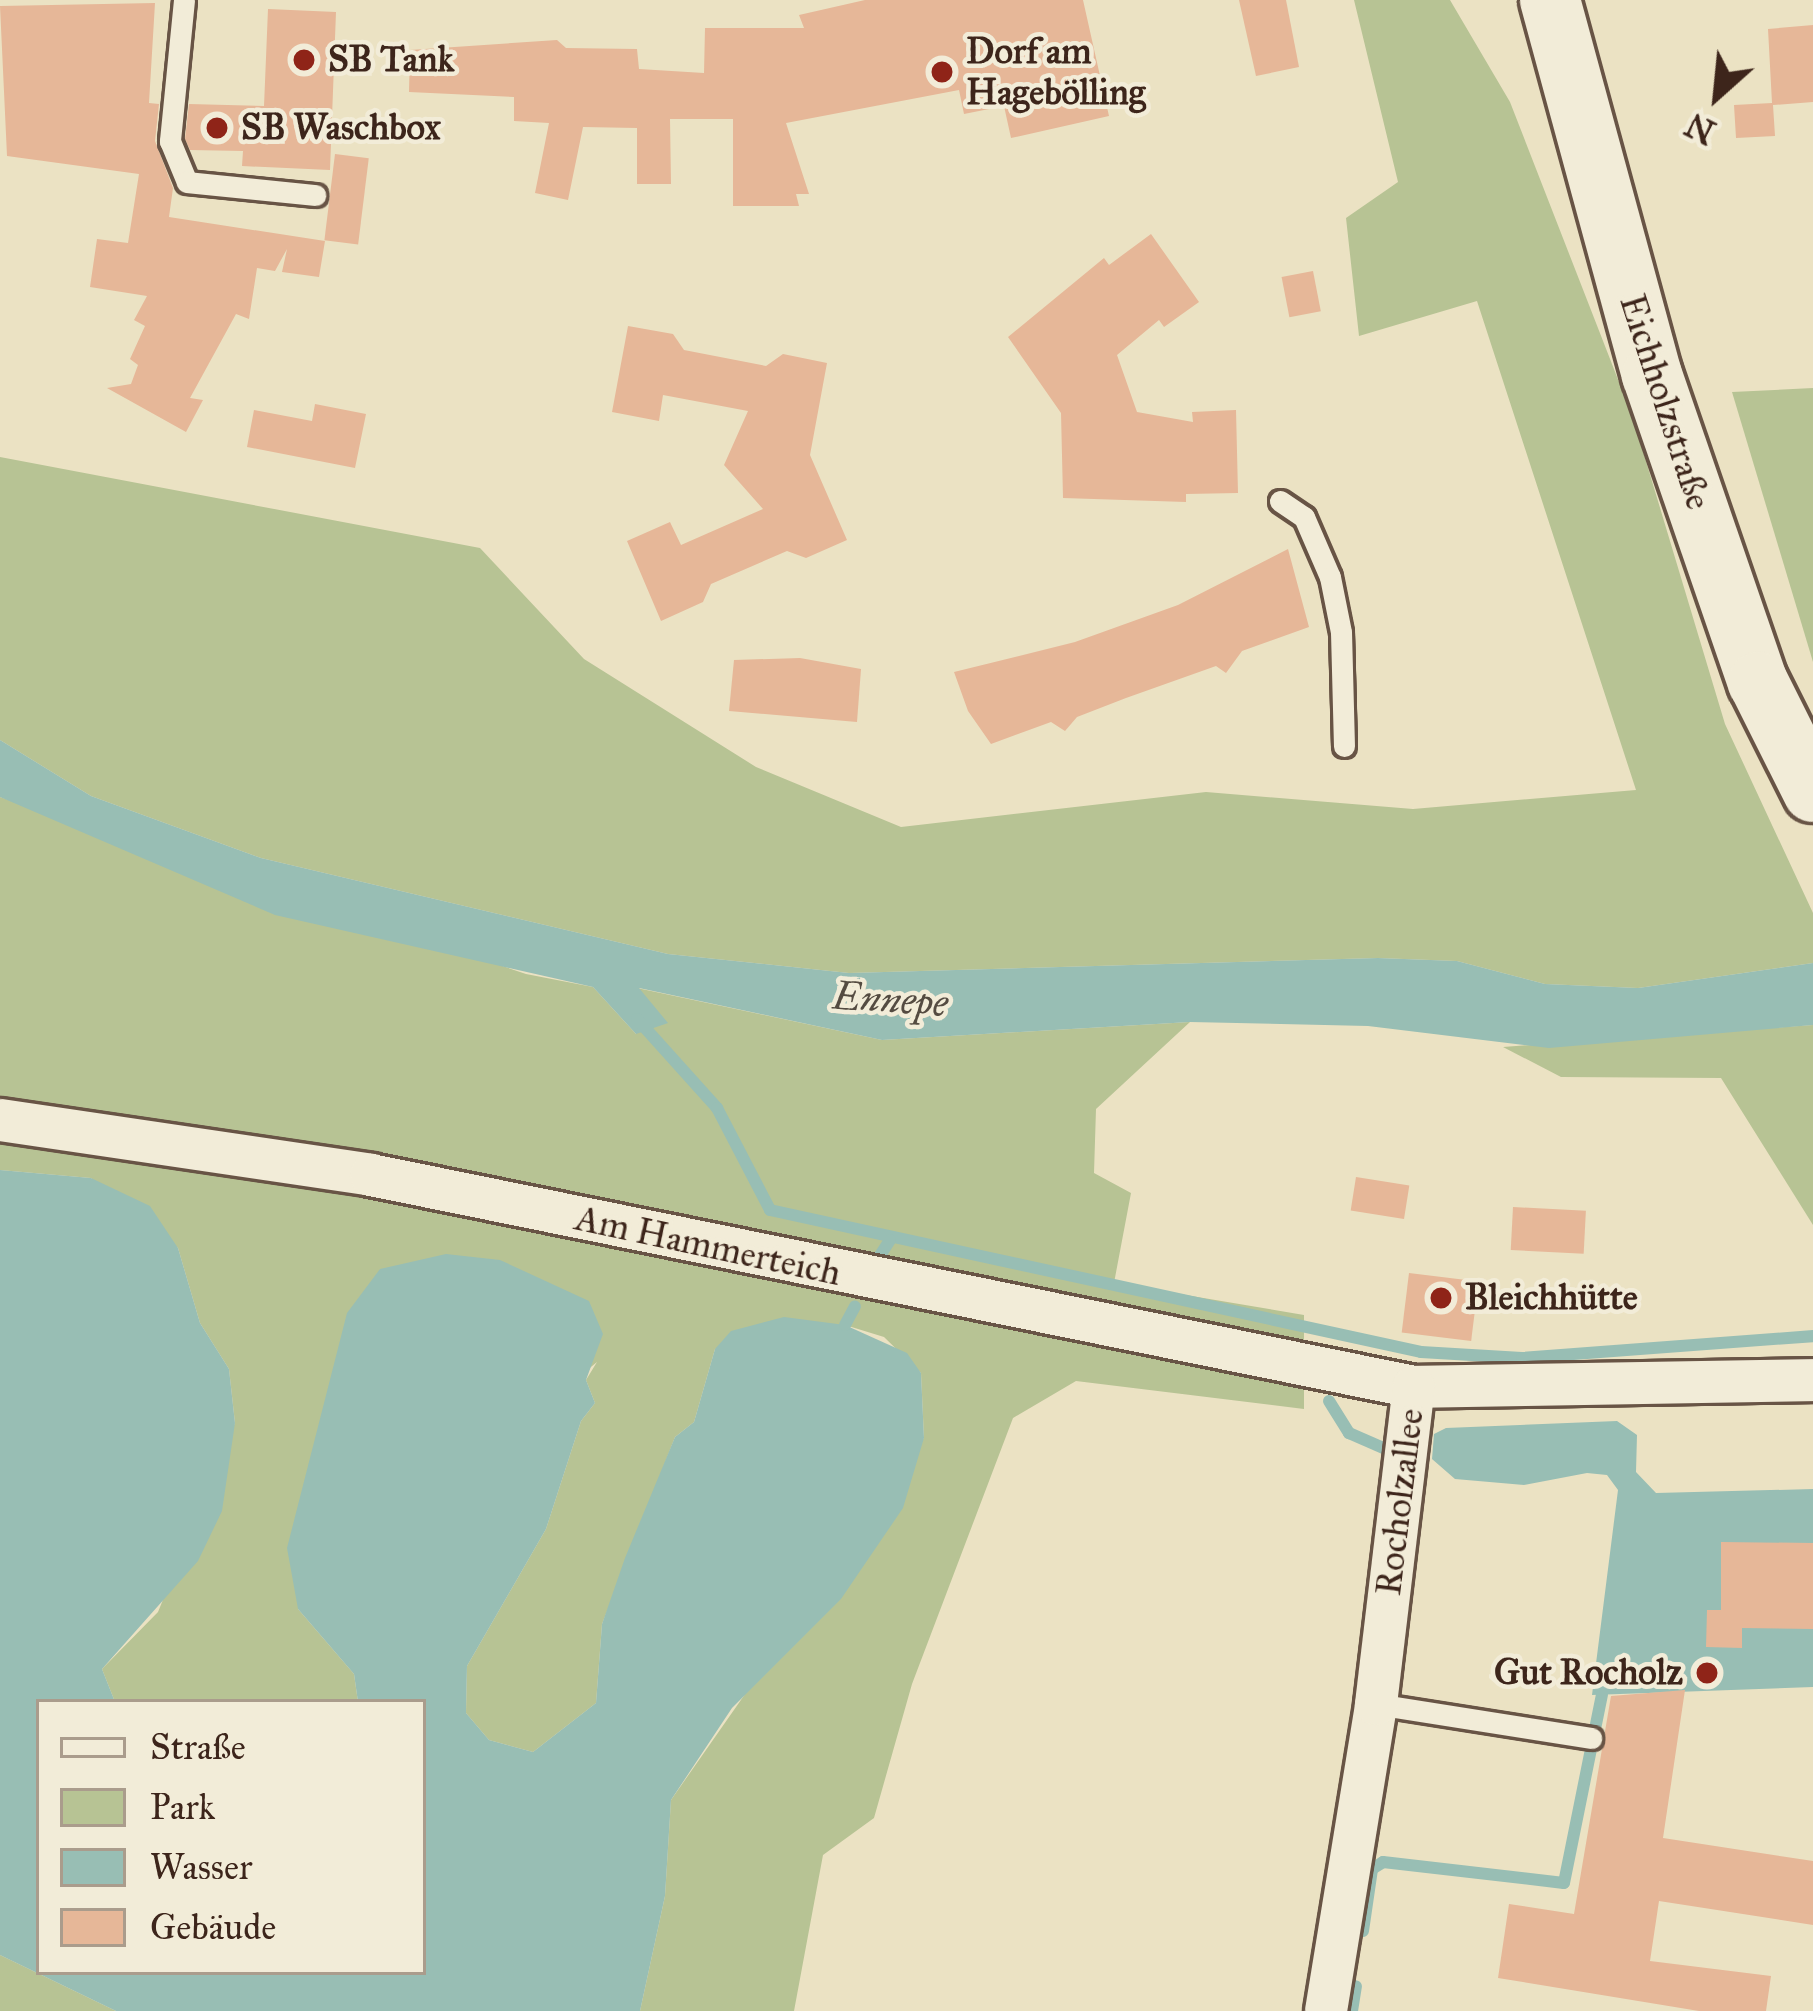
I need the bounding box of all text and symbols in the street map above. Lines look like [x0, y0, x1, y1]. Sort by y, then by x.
place label: Dorf am Hagebölling [966, 29, 1146, 114]
north arrow [1657, 36, 1777, 156]
place label: SB Tank [328, 38, 454, 82]
marker: SB Tank [291, 47, 317, 73]
marker: Dorf am Hagebölling [929, 59, 955, 85]
text: N [1679, 104, 1722, 152]
place label: SB Waschbox [241, 106, 441, 150]
marker: SB Waschbox [204, 115, 230, 141]
street label: Eichholzstraße [1610, 289, 1720, 515]
water label: Ennepe [831, 973, 949, 1027]
street label: Am Hammerteich [571, 1197, 845, 1295]
place label: Bleichhütte [1465, 1276, 1638, 1320]
marker: Bleichhütte [1428, 1285, 1454, 1311]
street label: Rocholzallee [1367, 1406, 1433, 1598]
place label: Gut Rocholz [1494, 1651, 1683, 1695]
marker: Gut Rocholz [1694, 1660, 1720, 1686]
legend [36, 1699, 426, 1975]
text: Straße [150, 1725, 246, 1769]
text: Park [150, 1785, 215, 1829]
text: Wasser [150, 1845, 252, 1889]
text: Gebäude [150, 1905, 276, 1949]

